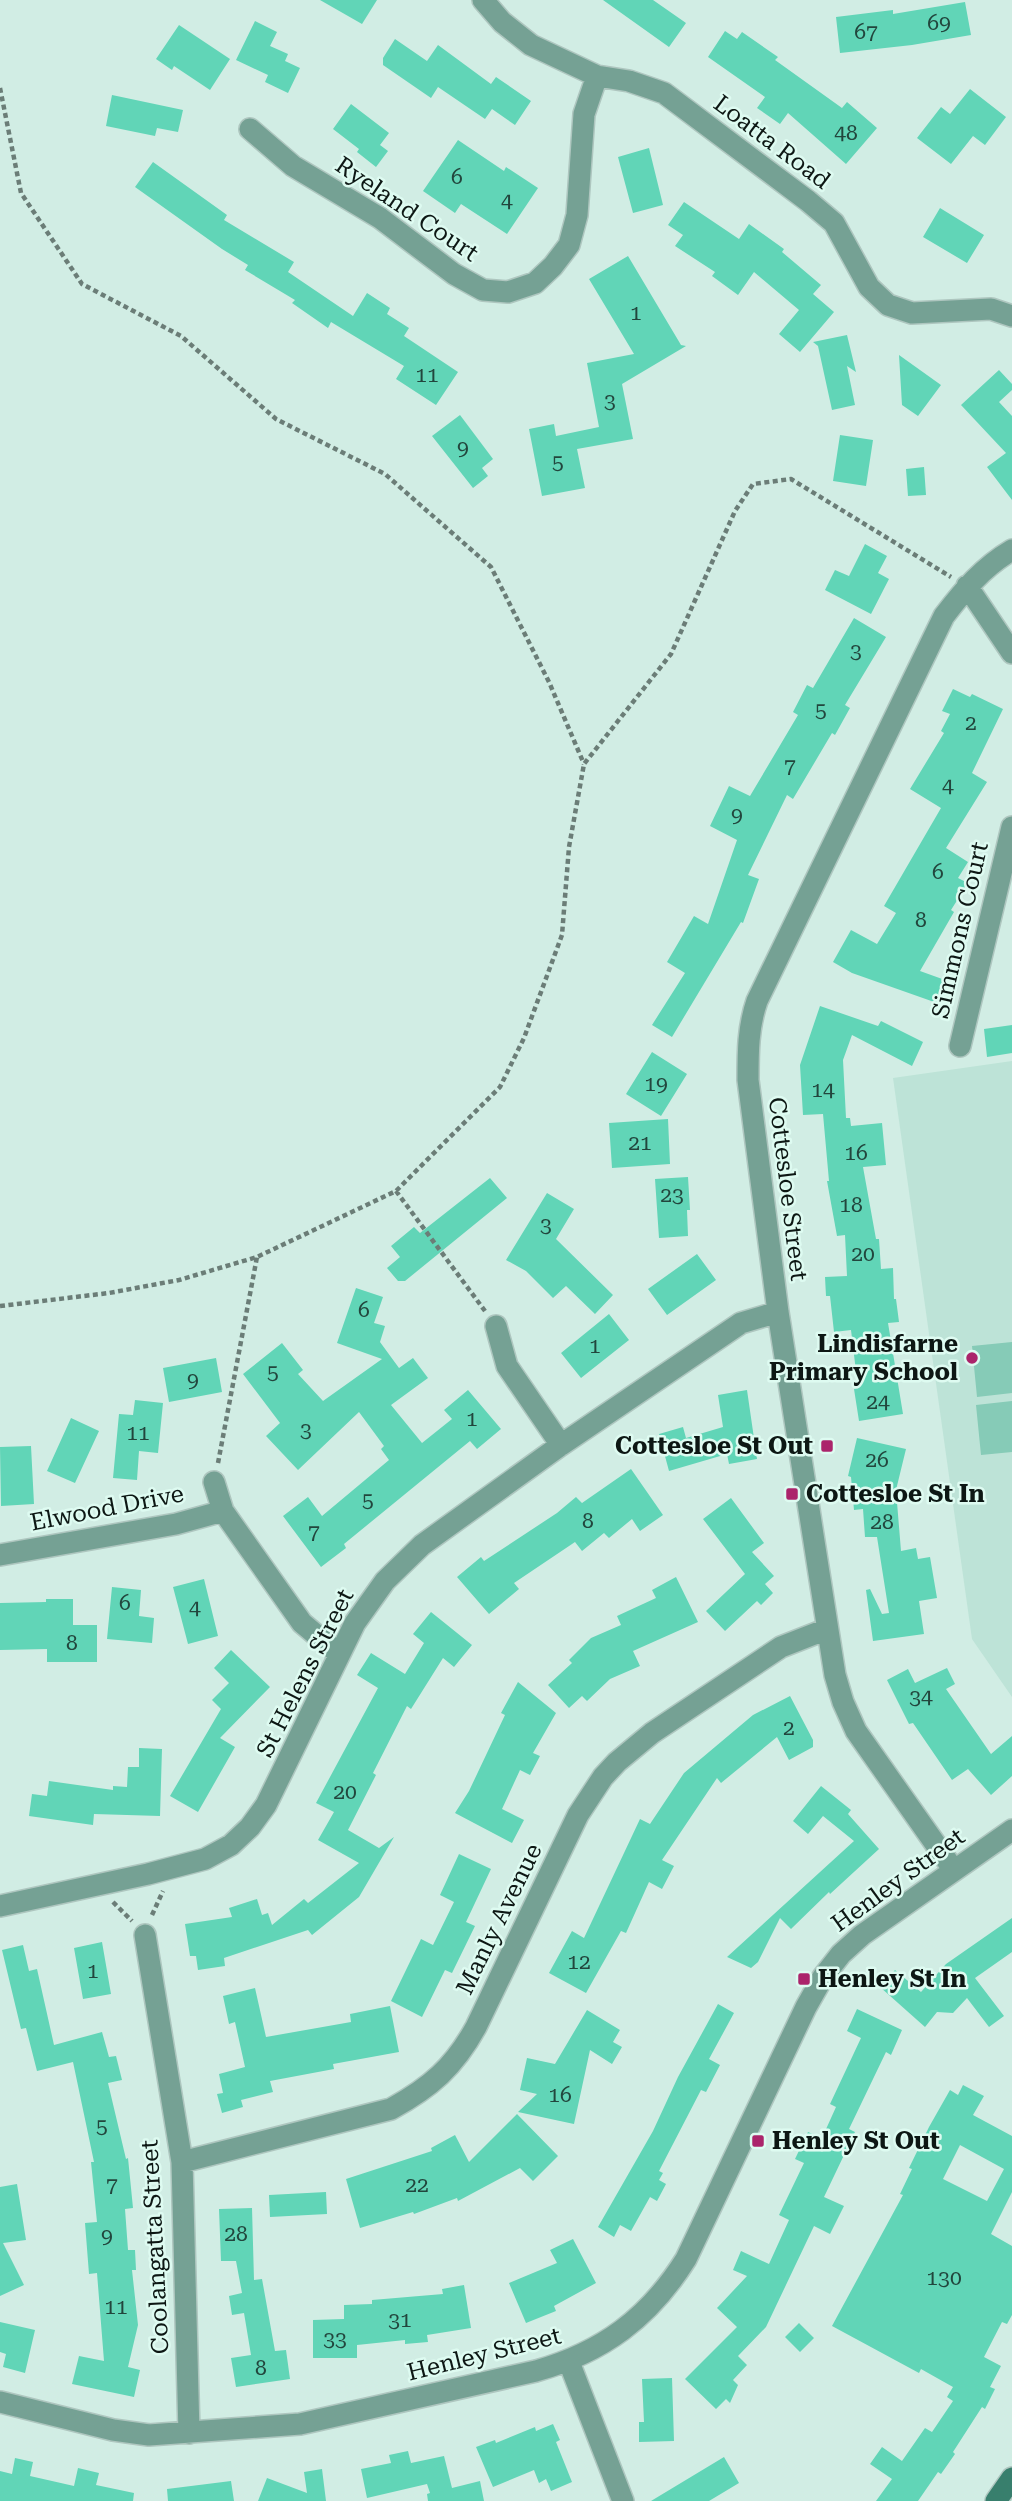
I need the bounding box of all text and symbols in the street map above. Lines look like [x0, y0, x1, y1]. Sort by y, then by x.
house number: 69 [927, 11, 951, 35]
house number: 67 [854, 20, 878, 44]
street label: Loatta Road [708, 89, 836, 195]
house number: 48 [834, 121, 858, 145]
street label: Ryeland Court [330, 151, 484, 267]
house number: 6 [451, 165, 463, 189]
house number: 4 [501, 189, 513, 213]
house number: 1 [630, 301, 642, 325]
house number: 11 [415, 363, 439, 387]
house number: 3 [604, 389, 616, 413]
house number: 9 [457, 436, 469, 460]
house number: 5 [552, 450, 564, 474]
house number: 3 [850, 639, 862, 663]
house number: 5 [815, 698, 827, 722]
house number: 2 [965, 711, 977, 735]
house number: 7 [784, 754, 796, 778]
house number: 4 [942, 774, 954, 798]
house number: 9 [731, 803, 743, 827]
street label: Simmons Court [926, 839, 994, 1021]
house number: 6 [932, 860, 944, 884]
house number: 8 [915, 908, 927, 932]
house number: 19 [644, 1072, 668, 1096]
house number: 14 [811, 1078, 835, 1102]
street label: Cottesloe Street [763, 1096, 813, 1282]
house number: 21 [628, 1131, 652, 1155]
house number: 16 [844, 1141, 868, 1165]
house number: 23 [660, 1183, 684, 1207]
house number: 18 [839, 1193, 863, 1217]
house number: 3 [540, 1213, 552, 1237]
house number: 20 [851, 1242, 875, 1266]
house number: 6 [358, 1298, 370, 1322]
place label: Lindisfarne Primary School [769, 1330, 958, 1386]
house number: 1 [589, 1334, 601, 1358]
marker: Lindisfarne Primary School [964, 1350, 980, 1366]
house number: 5 [267, 1360, 279, 1384]
house number: 9 [187, 1368, 199, 1392]
house number: 24 [866, 1390, 890, 1414]
house number: 1 [466, 1407, 478, 1431]
house number: 3 [300, 1418, 312, 1442]
house number: 11 [126, 1421, 150, 1445]
place label: Cottesloe St Out [615, 1432, 813, 1460]
marker: Cottesloe St Out [819, 1438, 835, 1454]
house number: 26 [865, 1448, 889, 1472]
street label: Elwood Drive [28, 1479, 186, 1537]
place label: Cottesloe St In [806, 1480, 985, 1508]
marker: Cottesloe St In [784, 1486, 800, 1502]
house number: 5 [362, 1488, 374, 1512]
house number: 8 [582, 1509, 594, 1533]
house number: 28 [870, 1510, 894, 1534]
house number: 7 [308, 1520, 320, 1544]
street label: St Helens Street [251, 1584, 359, 1762]
house number: 6 [119, 1591, 131, 1615]
house number: 4 [189, 1596, 201, 1620]
house number: 8 [66, 1631, 78, 1655]
house number: 34 [909, 1685, 933, 1709]
house number: 2 [783, 1716, 795, 1740]
house number: 20 [333, 1780, 357, 1804]
street label: Henley Street [826, 1822, 970, 1938]
street label: Manly Avenue [450, 1839, 548, 1999]
house number: 12 [567, 1950, 591, 1974]
house number: 1 [87, 1959, 99, 1983]
place label: Henley St In [818, 1965, 966, 1993]
marker: Henley St In [796, 1971, 812, 1987]
house number: 16 [548, 2083, 572, 2107]
house number: 5 [96, 2114, 108, 2138]
place label: Henley St Out [772, 2127, 940, 2155]
marker: Henley St Out [750, 2133, 766, 2149]
street label: Coolangatta Street [135, 2139, 175, 2355]
house number: 7 [106, 2173, 118, 2197]
house number: 22 [405, 2173, 429, 2197]
house number: 28 [224, 2222, 248, 2246]
house number: 9 [101, 2224, 113, 2248]
house number: 130 [926, 2266, 962, 2290]
house number: 11 [104, 2295, 128, 2319]
house number: 31 [388, 2308, 412, 2332]
street label: Henley Street [404, 2321, 564, 2387]
house number: 33 [323, 2327, 347, 2351]
house number: 8 [255, 2356, 267, 2380]

